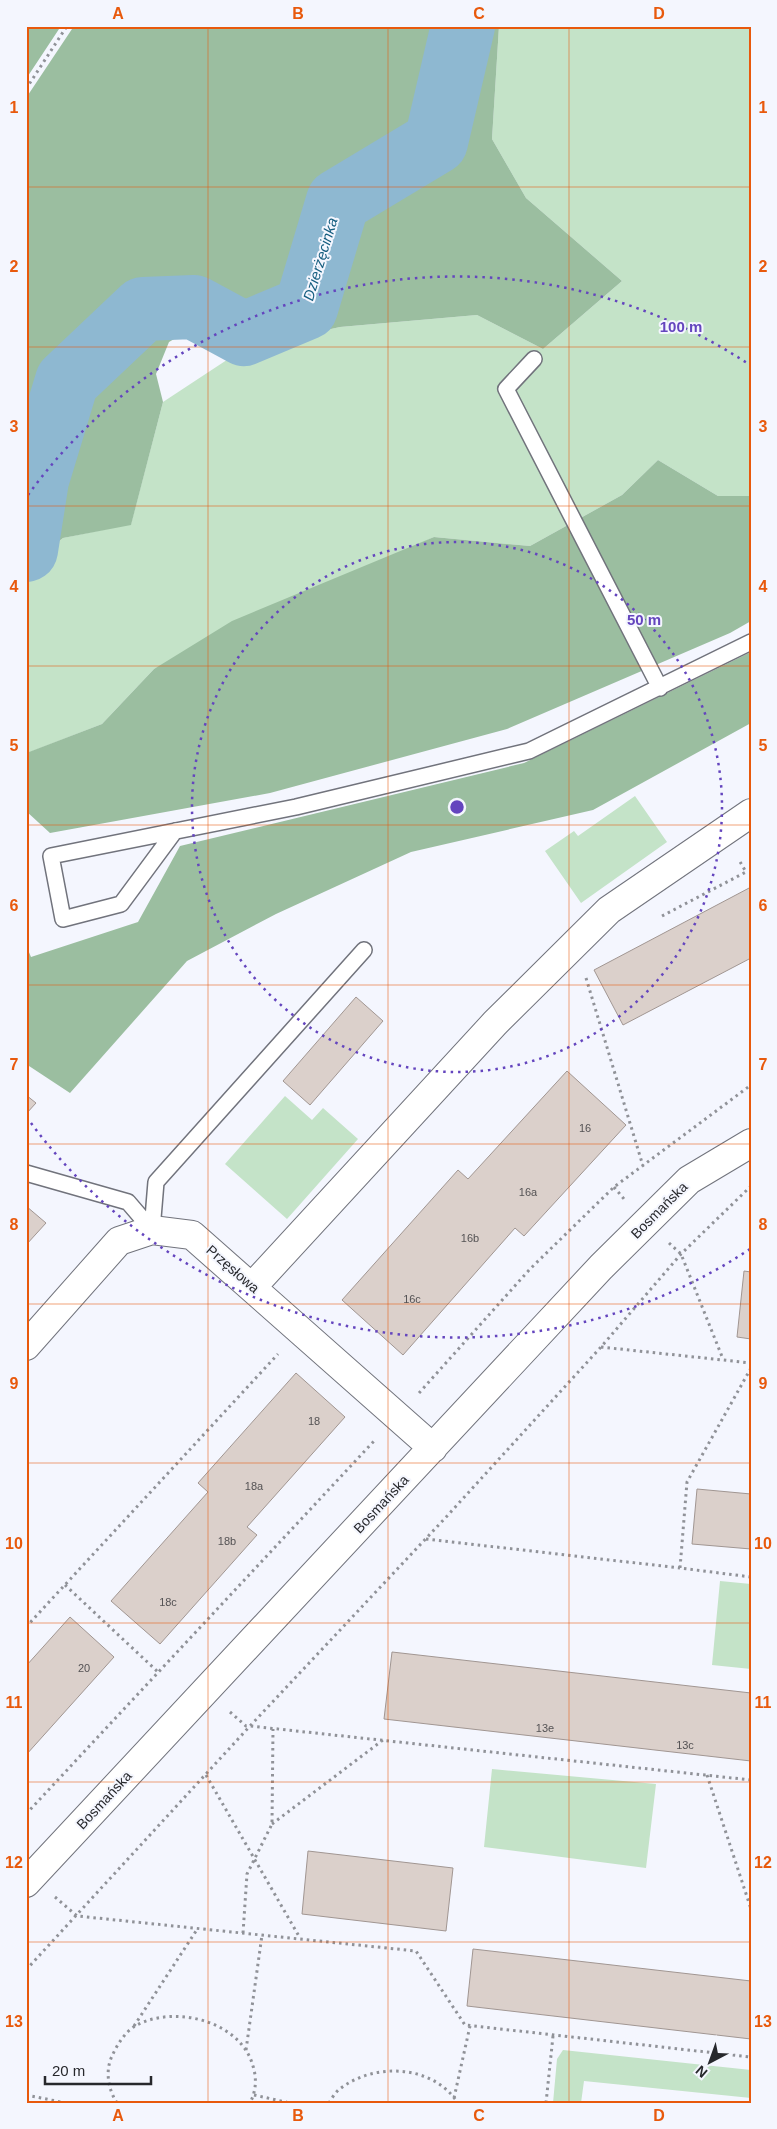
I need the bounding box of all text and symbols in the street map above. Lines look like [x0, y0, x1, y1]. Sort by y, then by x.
text: A [112, 5, 124, 22]
text: B [292, 5, 304, 22]
text: C [473, 5, 485, 22]
text: D [653, 5, 665, 22]
text: 1 [10, 99, 19, 116]
text: 1 [759, 99, 768, 116]
water label: Dzierżęcinka [299, 215, 341, 303]
text: 2 [10, 258, 19, 275]
text: 2 [759, 258, 768, 275]
text: 100 m [660, 318, 702, 335]
text: 3 [10, 418, 19, 435]
text: 3 [759, 418, 768, 435]
text: 4 [10, 578, 19, 595]
text: 4 [759, 578, 768, 595]
text: 50 m [627, 611, 661, 628]
text: 5 [10, 737, 19, 754]
text: 5 [759, 737, 768, 754]
centre of rings [448, 798, 466, 816]
text: 6 [10, 897, 19, 914]
text: 6 [759, 897, 768, 914]
text: 7 [10, 1056, 19, 1073]
text: 7 [759, 1056, 768, 1073]
house number: 16 [579, 1122, 591, 1134]
street label: Bosmańska [627, 1178, 691, 1242]
house number: 16a [519, 1186, 538, 1198]
text: 8 [10, 1216, 19, 1233]
text: 8 [759, 1216, 768, 1233]
house number: 16b [461, 1232, 479, 1244]
street label: Przęsłowa [203, 1242, 263, 1296]
house number: 16c [403, 1293, 421, 1305]
text: 9 [10, 1375, 19, 1392]
text: 9 [759, 1375, 768, 1392]
house number: 18 [308, 1415, 320, 1427]
street label: Bosmańska [350, 1472, 412, 1536]
house number: 18a [245, 1480, 264, 1492]
text: 10 [5, 1535, 23, 1552]
house number: 18b [218, 1535, 236, 1547]
text: 10 [754, 1535, 772, 1552]
house number: 18c [159, 1596, 177, 1608]
house number: 20 [78, 1662, 90, 1674]
text: 11 [6, 1694, 23, 1711]
text: 11 [755, 1694, 772, 1711]
house number: 13e [536, 1722, 554, 1734]
house number: 13c [676, 1739, 694, 1751]
street label: Bosmańska [73, 1768, 135, 1832]
text: 12 [5, 1854, 23, 1871]
text: 12 [754, 1854, 772, 1871]
text: 13 [5, 2013, 23, 2030]
text: 13 [754, 2013, 772, 2030]
north arrow [684, 2036, 734, 2086]
scale bar [45, 2054, 151, 2086]
text: 20 m [52, 2062, 85, 2079]
text: N [692, 2062, 711, 2081]
text: A [112, 2107, 124, 2124]
text: B [292, 2107, 304, 2124]
text: C [473, 2107, 485, 2124]
text: D [653, 2107, 665, 2124]

